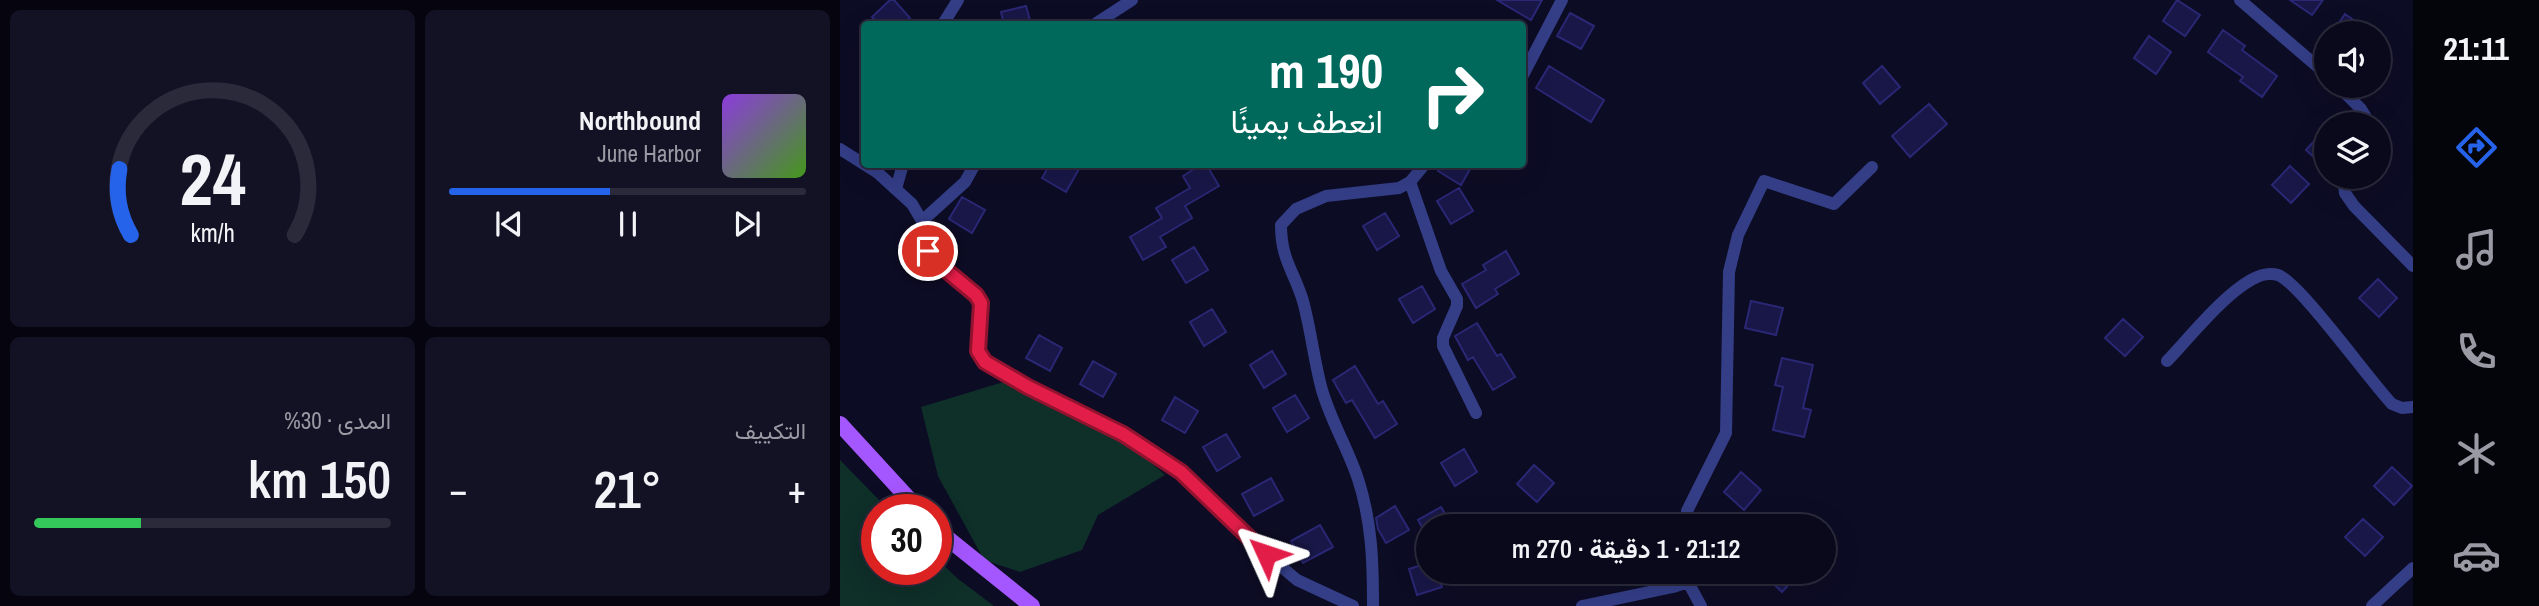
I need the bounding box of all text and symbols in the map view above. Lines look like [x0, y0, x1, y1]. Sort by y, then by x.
map controls [2314, 21, 2391, 189]
button: sound [2314, 21, 2391, 98]
text: 21:11 [2443, 27, 2509, 70]
text: 190 m [1269, 37, 1383, 103]
icon: right [1407, 49, 1498, 140]
text: انعطف يمينًا [1230, 100, 1383, 143]
text: Northbound [579, 103, 701, 138]
button: layers [2314, 112, 2391, 189]
icon: directions [2452, 123, 2501, 172]
text: 24 [179, 130, 246, 228]
text: June Harbor [597, 138, 701, 169]
icon: previous [490, 205, 528, 243]
icon: pause [609, 205, 647, 243]
icon: next [728, 205, 766, 243]
text: km/h [190, 216, 235, 250]
pin [898, 221, 958, 281]
icon: music [2452, 225, 2501, 274]
icon: arrive [909, 232, 947, 270]
icon: phone [2452, 327, 2501, 376]
text: المدى · 30% [284, 405, 391, 436]
text: التكييف [735, 415, 806, 446]
icon: climate [2452, 429, 2501, 478]
text: 150 km [248, 444, 391, 514]
text: 21° [593, 454, 662, 524]
text: − [449, 464, 467, 515]
text: + [788, 464, 806, 515]
speed limit sign: 30 [861, 494, 952, 585]
position arrow [1229, 517, 1303, 591]
text: 21:12 · 1 دقيقة · 270 m [1512, 531, 1740, 566]
icon: car [2452, 531, 2501, 580]

